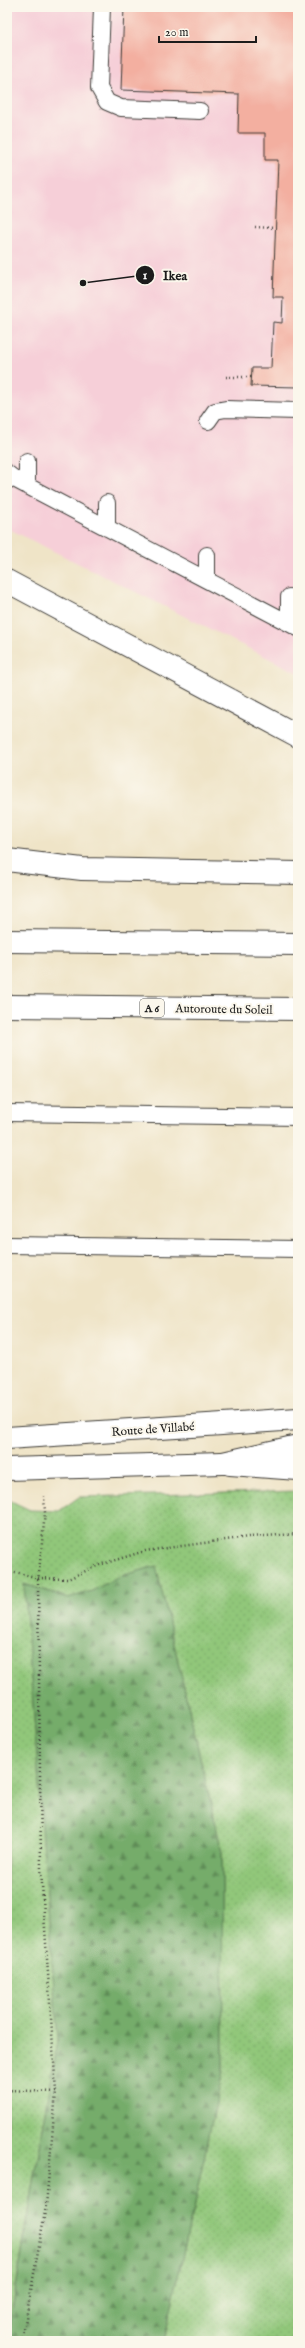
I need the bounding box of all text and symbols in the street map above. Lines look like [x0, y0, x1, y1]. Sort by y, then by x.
scale bar [159, 18, 256, 44]
text: 20 m [165, 25, 188, 40]
callout: Ikea [135, 263, 195, 288]
text: 1 [143, 268, 148, 283]
text: Ikea [163, 268, 187, 285]
road number: A 6 [140, 999, 164, 1017]
street label: Autoroute du Soleil [174, 1001, 273, 1018]
street label: Route de Villabé [111, 1419, 196, 1440]

